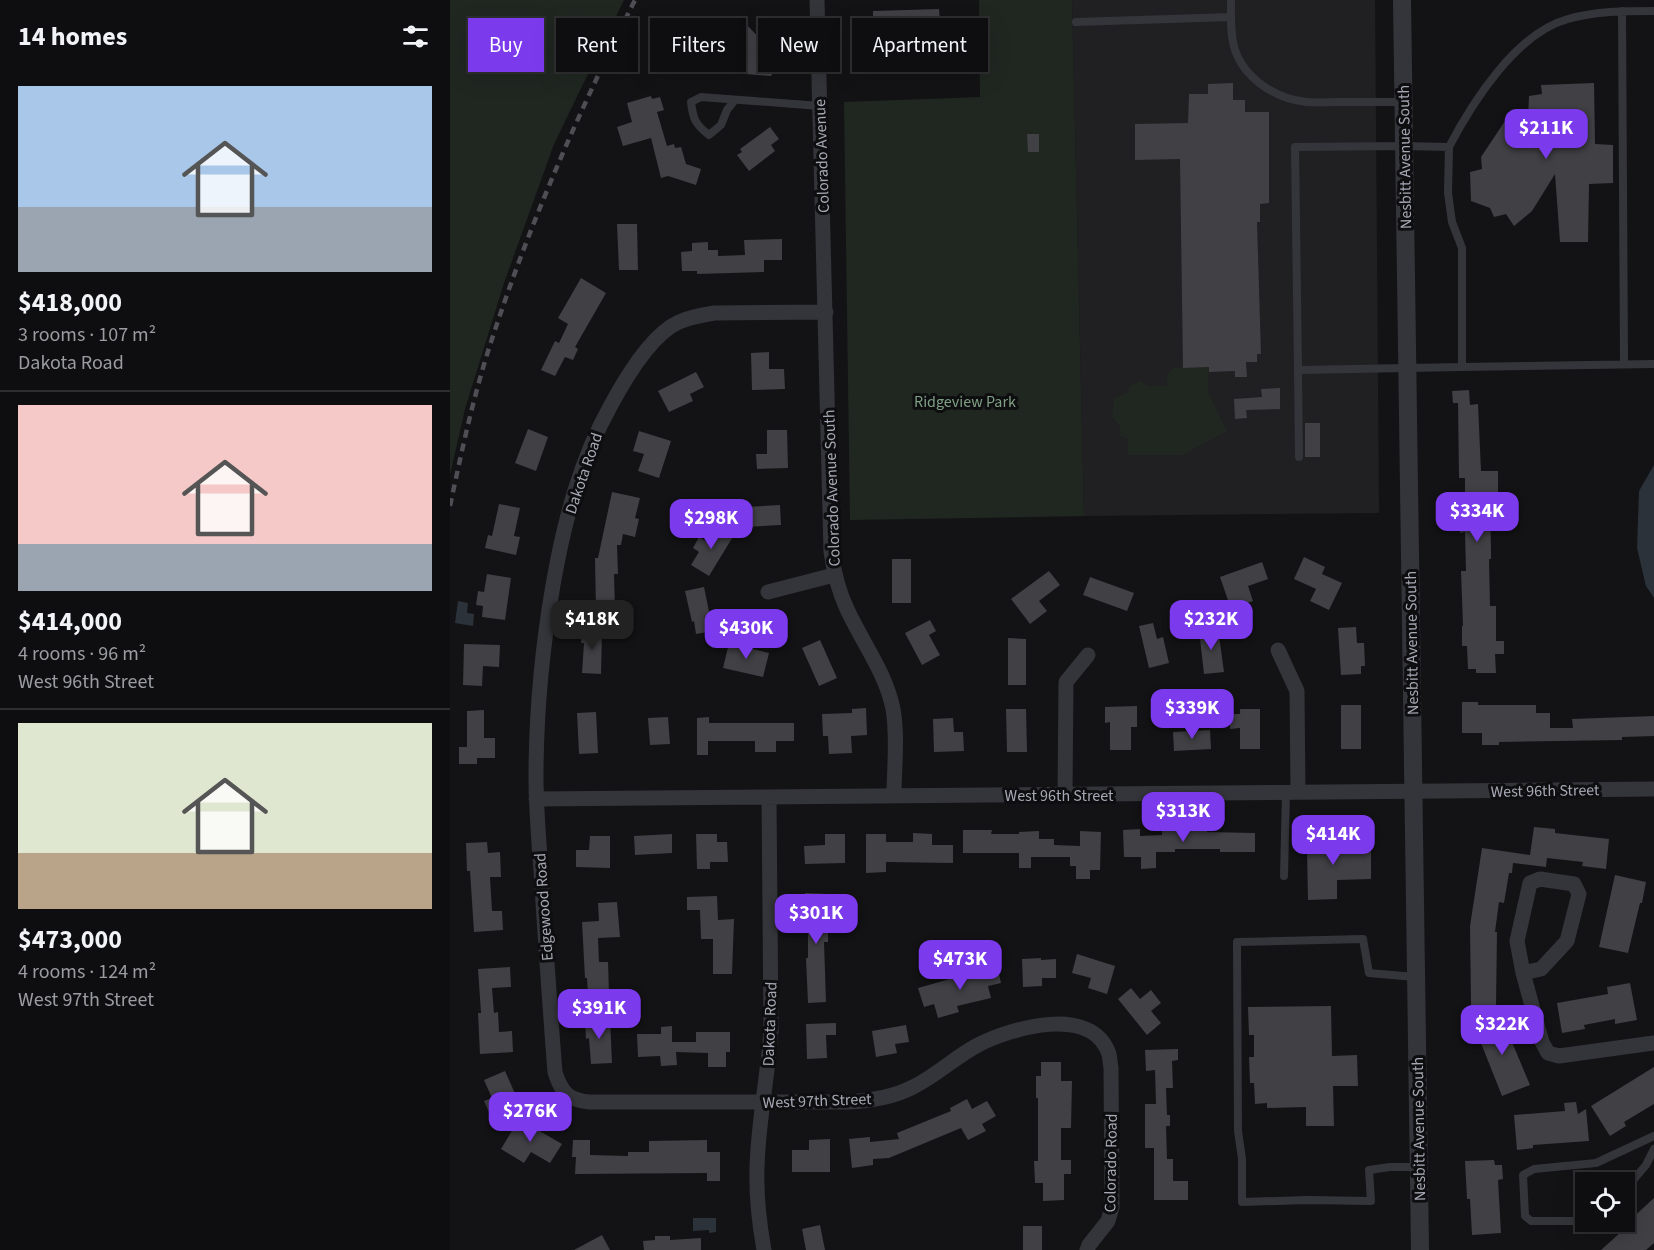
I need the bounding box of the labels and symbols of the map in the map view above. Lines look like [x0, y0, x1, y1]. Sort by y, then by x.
street label: Nesbitt Avenue South [1393, 85, 1417, 229]
street label: Colorado Avenue [809, 99, 835, 213]
pin: $211K [1504, 109, 1588, 160]
park label: Ridgeview Park [914, 391, 1016, 413]
street label: Colorado Avenue South [818, 409, 846, 567]
street label: Dakota Road [560, 430, 608, 517]
pin: $334K [1435, 492, 1519, 543]
pin: $298K [669, 499, 753, 550]
street label: Nesbitt Avenue South [1400, 571, 1424, 715]
pin: $418K [550, 600, 634, 651]
pin: $232K [1169, 600, 1253, 651]
pin: $430K [704, 609, 788, 660]
pin: $339K [1150, 689, 1234, 740]
street label: West 96th Street [1490, 779, 1600, 803]
street label: West 96th Street [1005, 785, 1114, 807]
pin: $313K [1141, 792, 1225, 843]
pin: $414K [1291, 815, 1375, 866]
street label: Edgewood Road [529, 852, 559, 962]
pin: $301K [774, 894, 858, 945]
pin: $473K [918, 940, 1002, 991]
street label: Dakota Road [758, 981, 782, 1067]
pin: $391K [557, 989, 641, 1040]
pin: $322K [1460, 1005, 1544, 1056]
street label: Nesbitt Avenue South [1407, 1057, 1431, 1201]
street label: West 97th Street [762, 1088, 872, 1114]
pin: $276K [488, 1092, 572, 1143]
street label: Colorado Road [1099, 1113, 1123, 1213]

